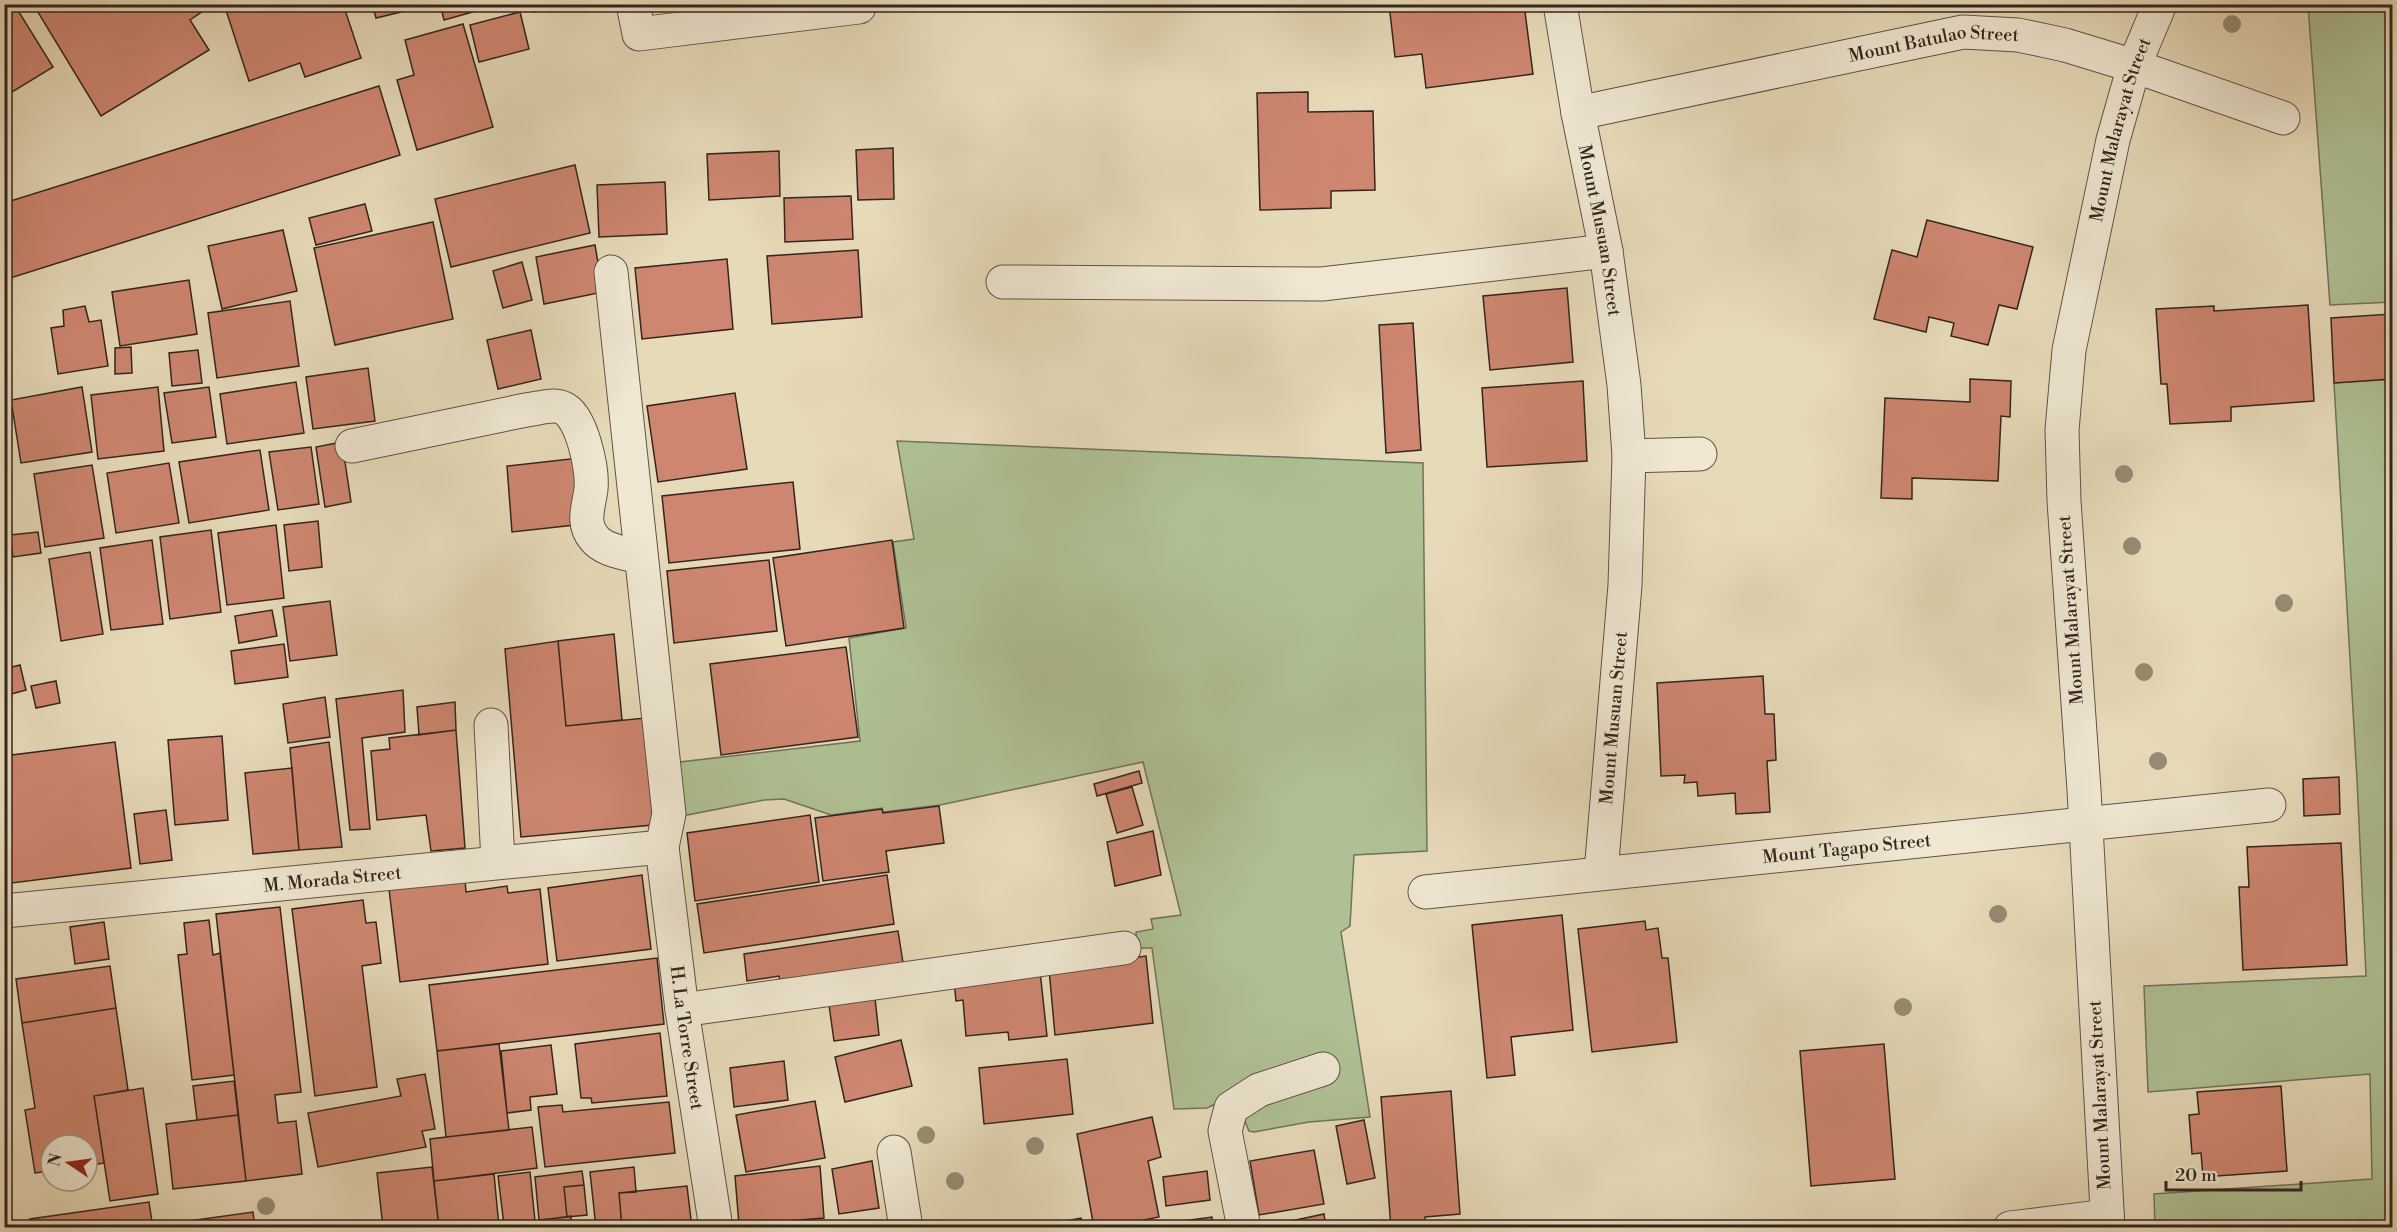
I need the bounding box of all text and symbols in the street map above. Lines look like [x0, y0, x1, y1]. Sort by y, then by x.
street label: Mount Batulao Street [1846, 20, 2020, 67]
street label: Mount Malarayat Street [2085, 33, 2156, 224]
street label: Mount Musuan Street [1573, 143, 1626, 318]
street label: Mount Malarayat Street [2053, 514, 2089, 706]
street label: Mount Musuan Street [1595, 630, 1633, 806]
street label: Mount Tagapo Street [1761, 828, 1933, 869]
street label: M. Morada Street [262, 861, 403, 897]
street label: H. La Torre Street [665, 964, 709, 1112]
street label: Mount Malarayat Street [2084, 999, 2116, 1190]
north arrow [39, 1133, 99, 1193]
text: N [44, 1151, 67, 1168]
scale bar [2166, 1154, 2301, 1192]
text: 20 m [2175, 1164, 2217, 1187]

